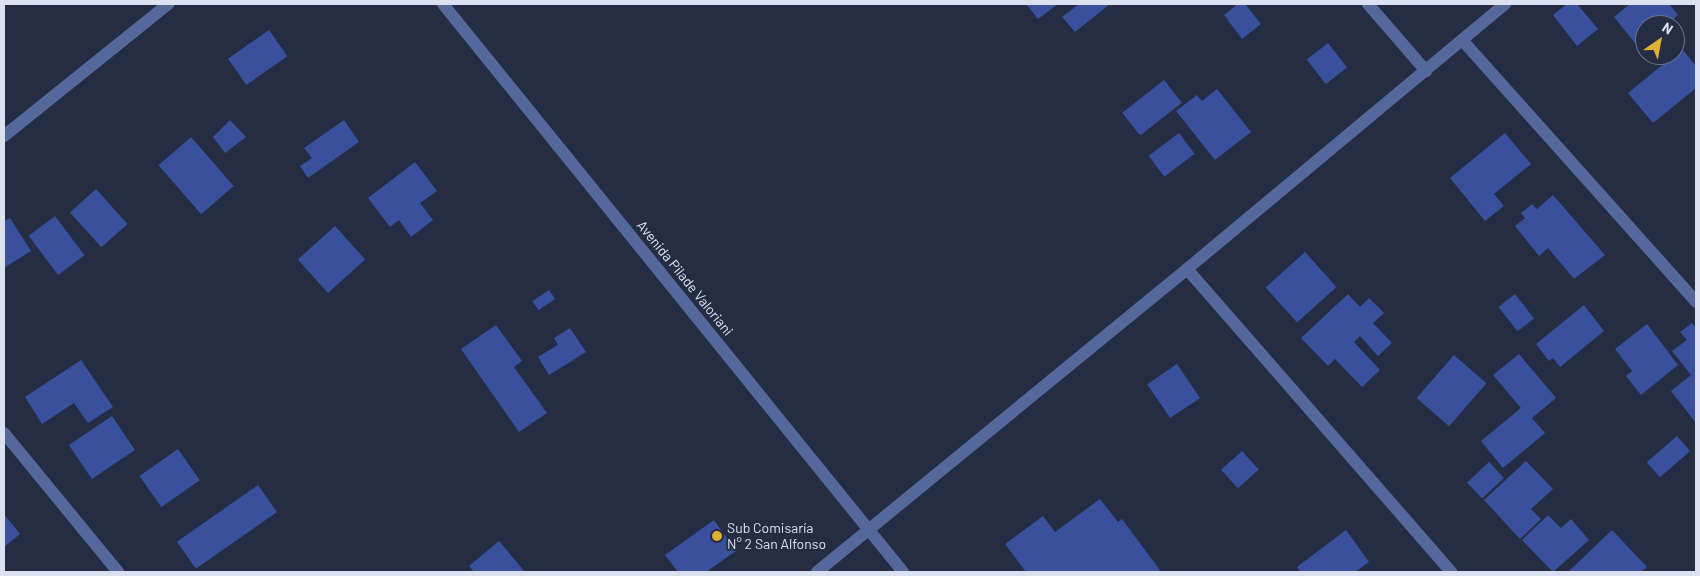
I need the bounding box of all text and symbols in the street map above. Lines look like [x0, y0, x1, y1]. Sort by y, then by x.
north arrow [1635, 15, 1685, 65]
text: N [1659, 18, 1676, 38]
street label: Avenida Pilade Valoriani [633, 217, 737, 339]
place label: Sub Comisaría N° 2 San Alfonso [727, 520, 826, 552]
marker: Sub Comisaría N° 2 San Alfonso [711, 530, 723, 542]

